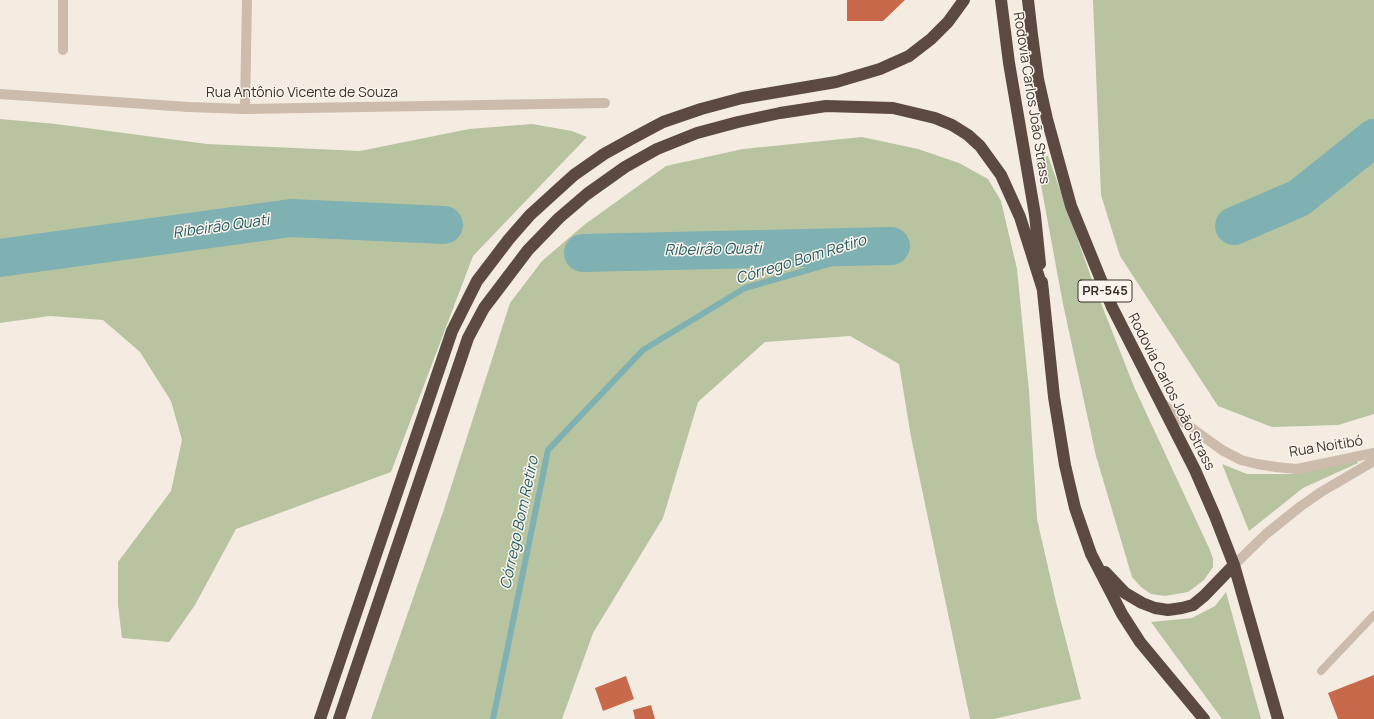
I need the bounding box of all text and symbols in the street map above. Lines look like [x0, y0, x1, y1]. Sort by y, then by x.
street label: Rodovia Carlos João Strass [1009, 11, 1053, 185]
street label: Rua Antônio Vicente de Souza [206, 85, 398, 101]
water label: Ribeirão Quati [172, 211, 270, 243]
water label: Córrego Bom Retiro [734, 232, 868, 288]
water label: Ribeirão Quati [664, 240, 762, 260]
road number: PR-545 [1078, 280, 1132, 302]
street label: Rodovia Carlos João Strass [1124, 311, 1218, 473]
street label: Rua Noitibó [1288, 433, 1364, 461]
water label: Córrego Bom Retiro [497, 455, 543, 591]

